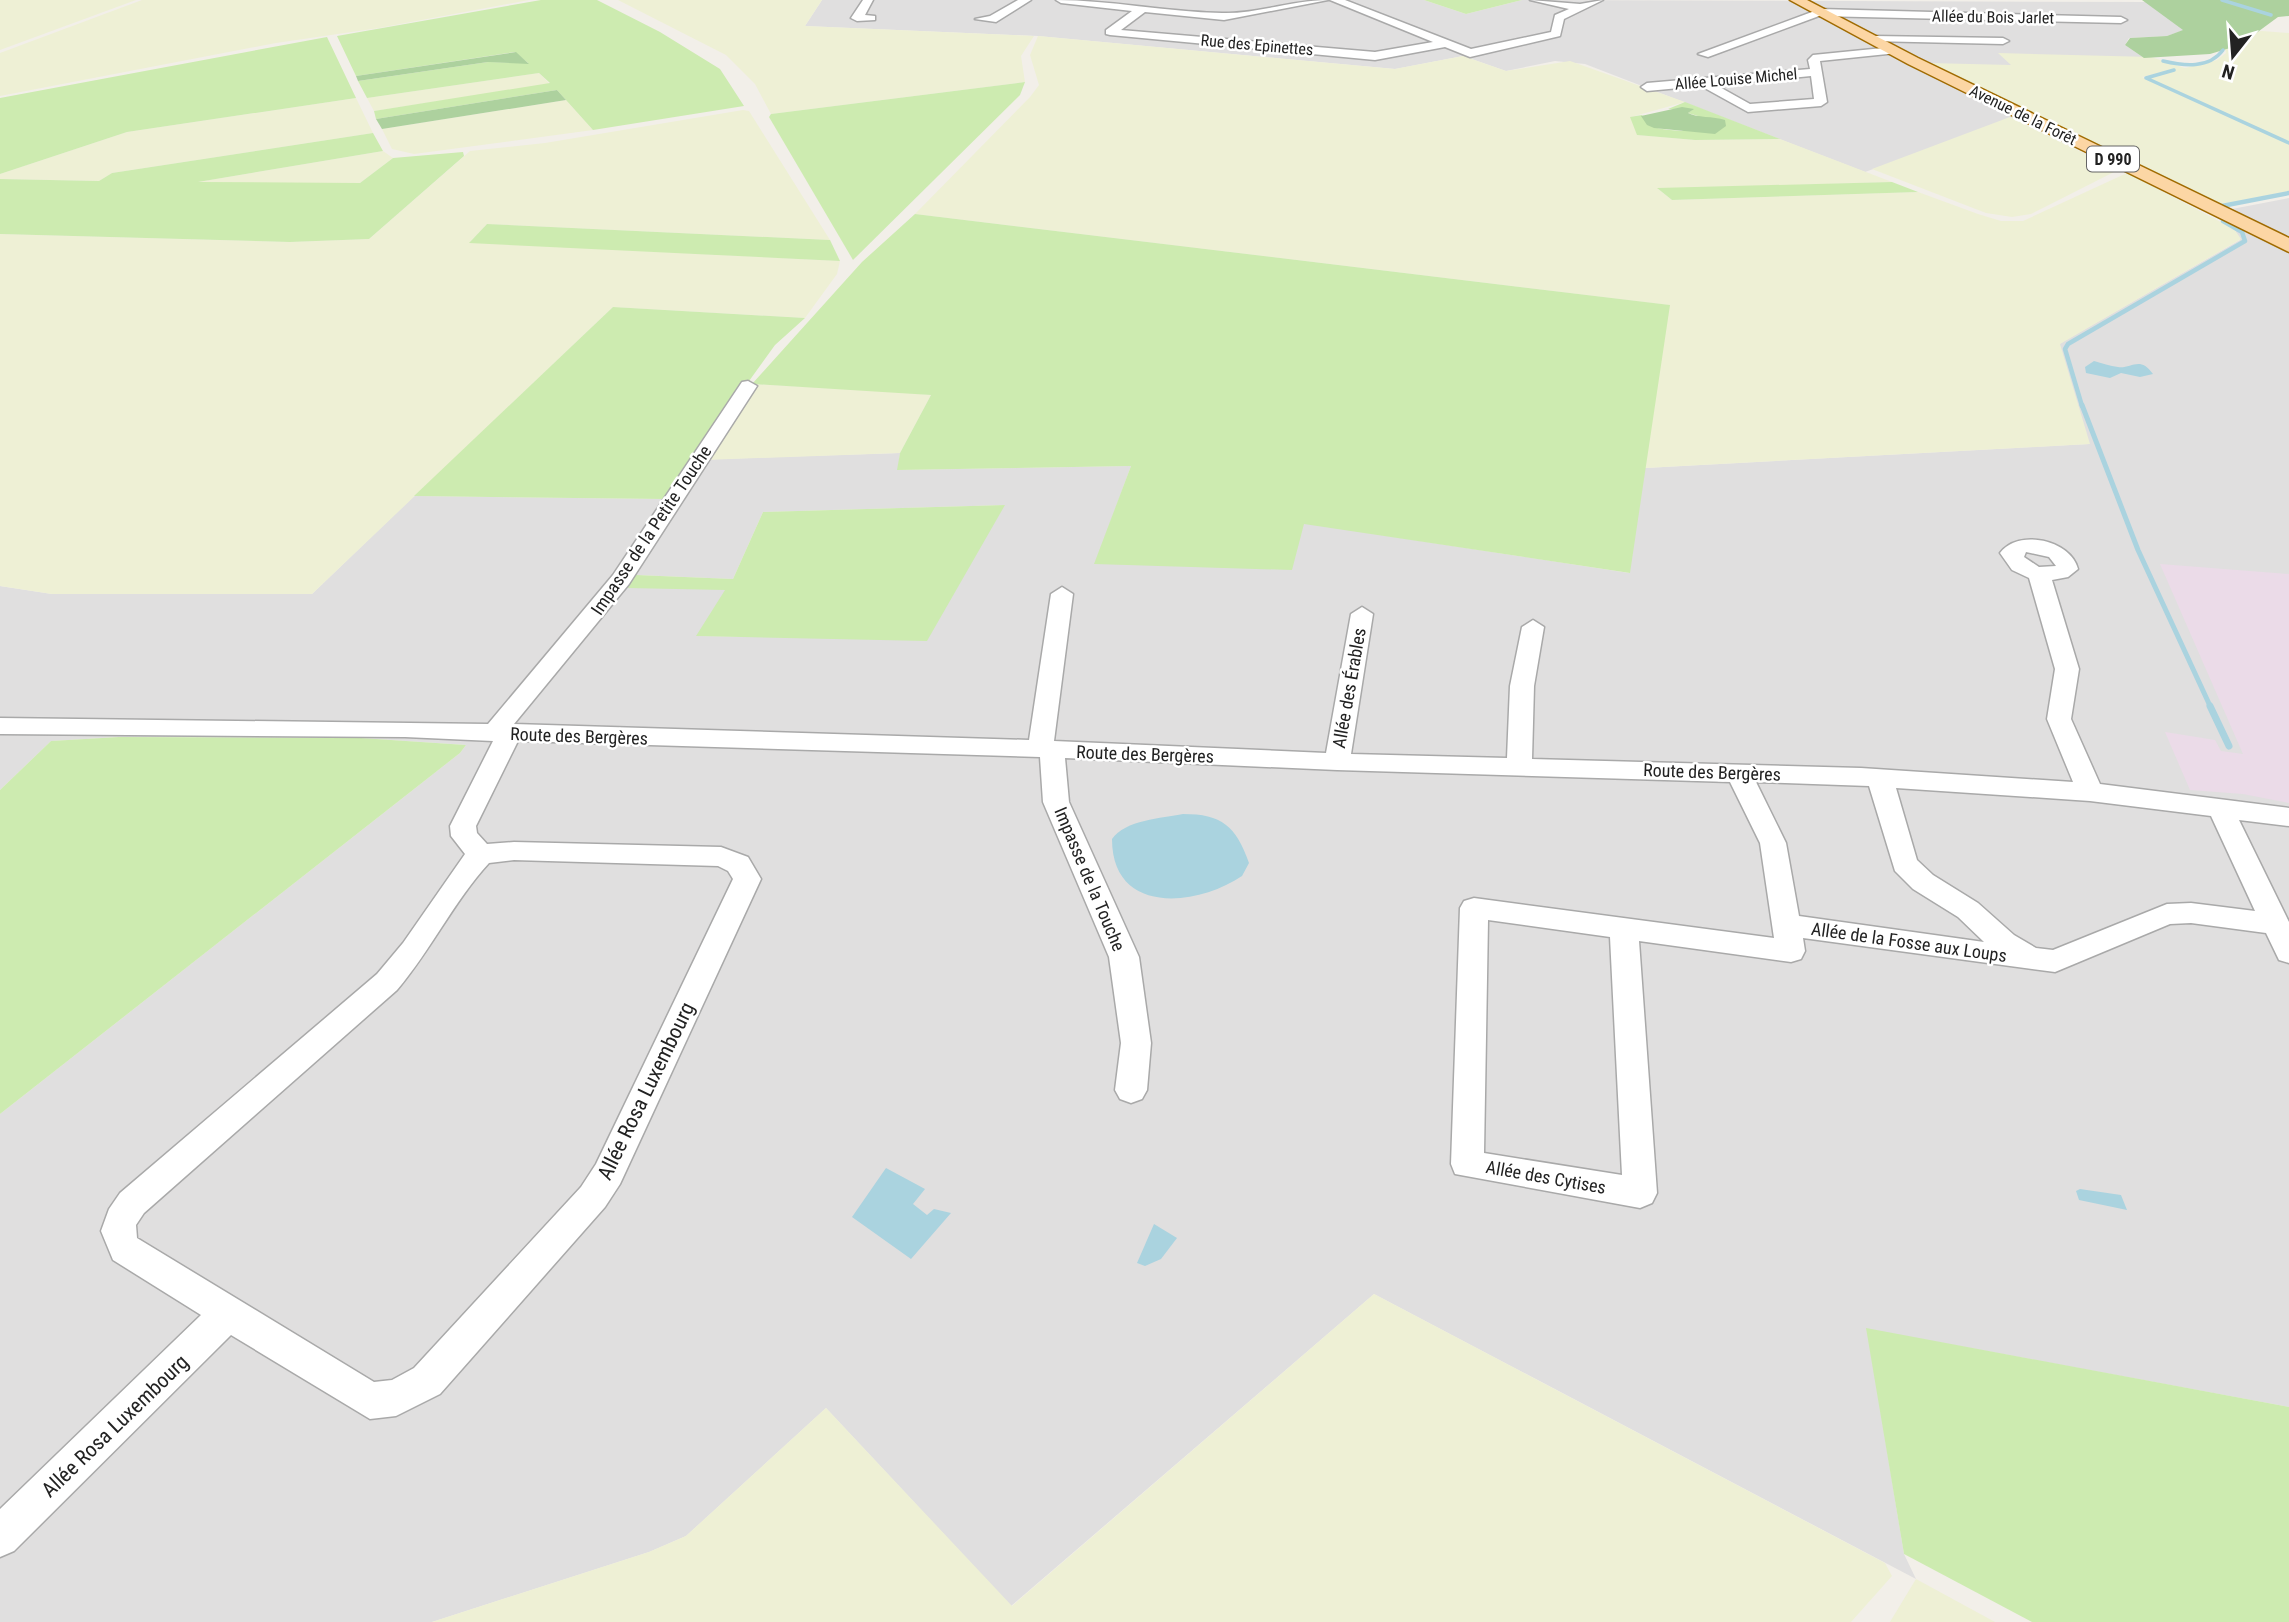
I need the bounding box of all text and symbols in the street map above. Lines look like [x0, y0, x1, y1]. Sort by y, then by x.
street label: Allée du Bois Jarlet [1932, 6, 2055, 28]
north arrow [2198, 21, 2268, 91]
street label: Rue des Epinettes [1200, 31, 1314, 59]
text: N [2219, 59, 2237, 84]
street label: Allée Louise Michel [1674, 64, 1798, 94]
street label: Avenue de la Forêt [1967, 81, 2080, 149]
road number: D 990 [2087, 146, 2139, 172]
street label: Impasse de la Petite Touche [586, 441, 716, 619]
street label: Allée des Érables [1328, 626, 1370, 750]
street label: Route des Bergères [510, 723, 648, 749]
street label: Route des Bergères [1076, 741, 1214, 767]
street label: Route des Bergères [1643, 759, 1781, 785]
street label: Impasse de la Touche [1050, 804, 1130, 954]
street label: Allée de la Fosse aux Loups [1810, 918, 2008, 966]
street label: Allée Rosa Luxembourg [593, 998, 699, 1184]
street label: Allée des Cytises [1484, 1156, 1608, 1198]
street label: Allée Rosa Luxembourg [37, 1350, 193, 1502]

